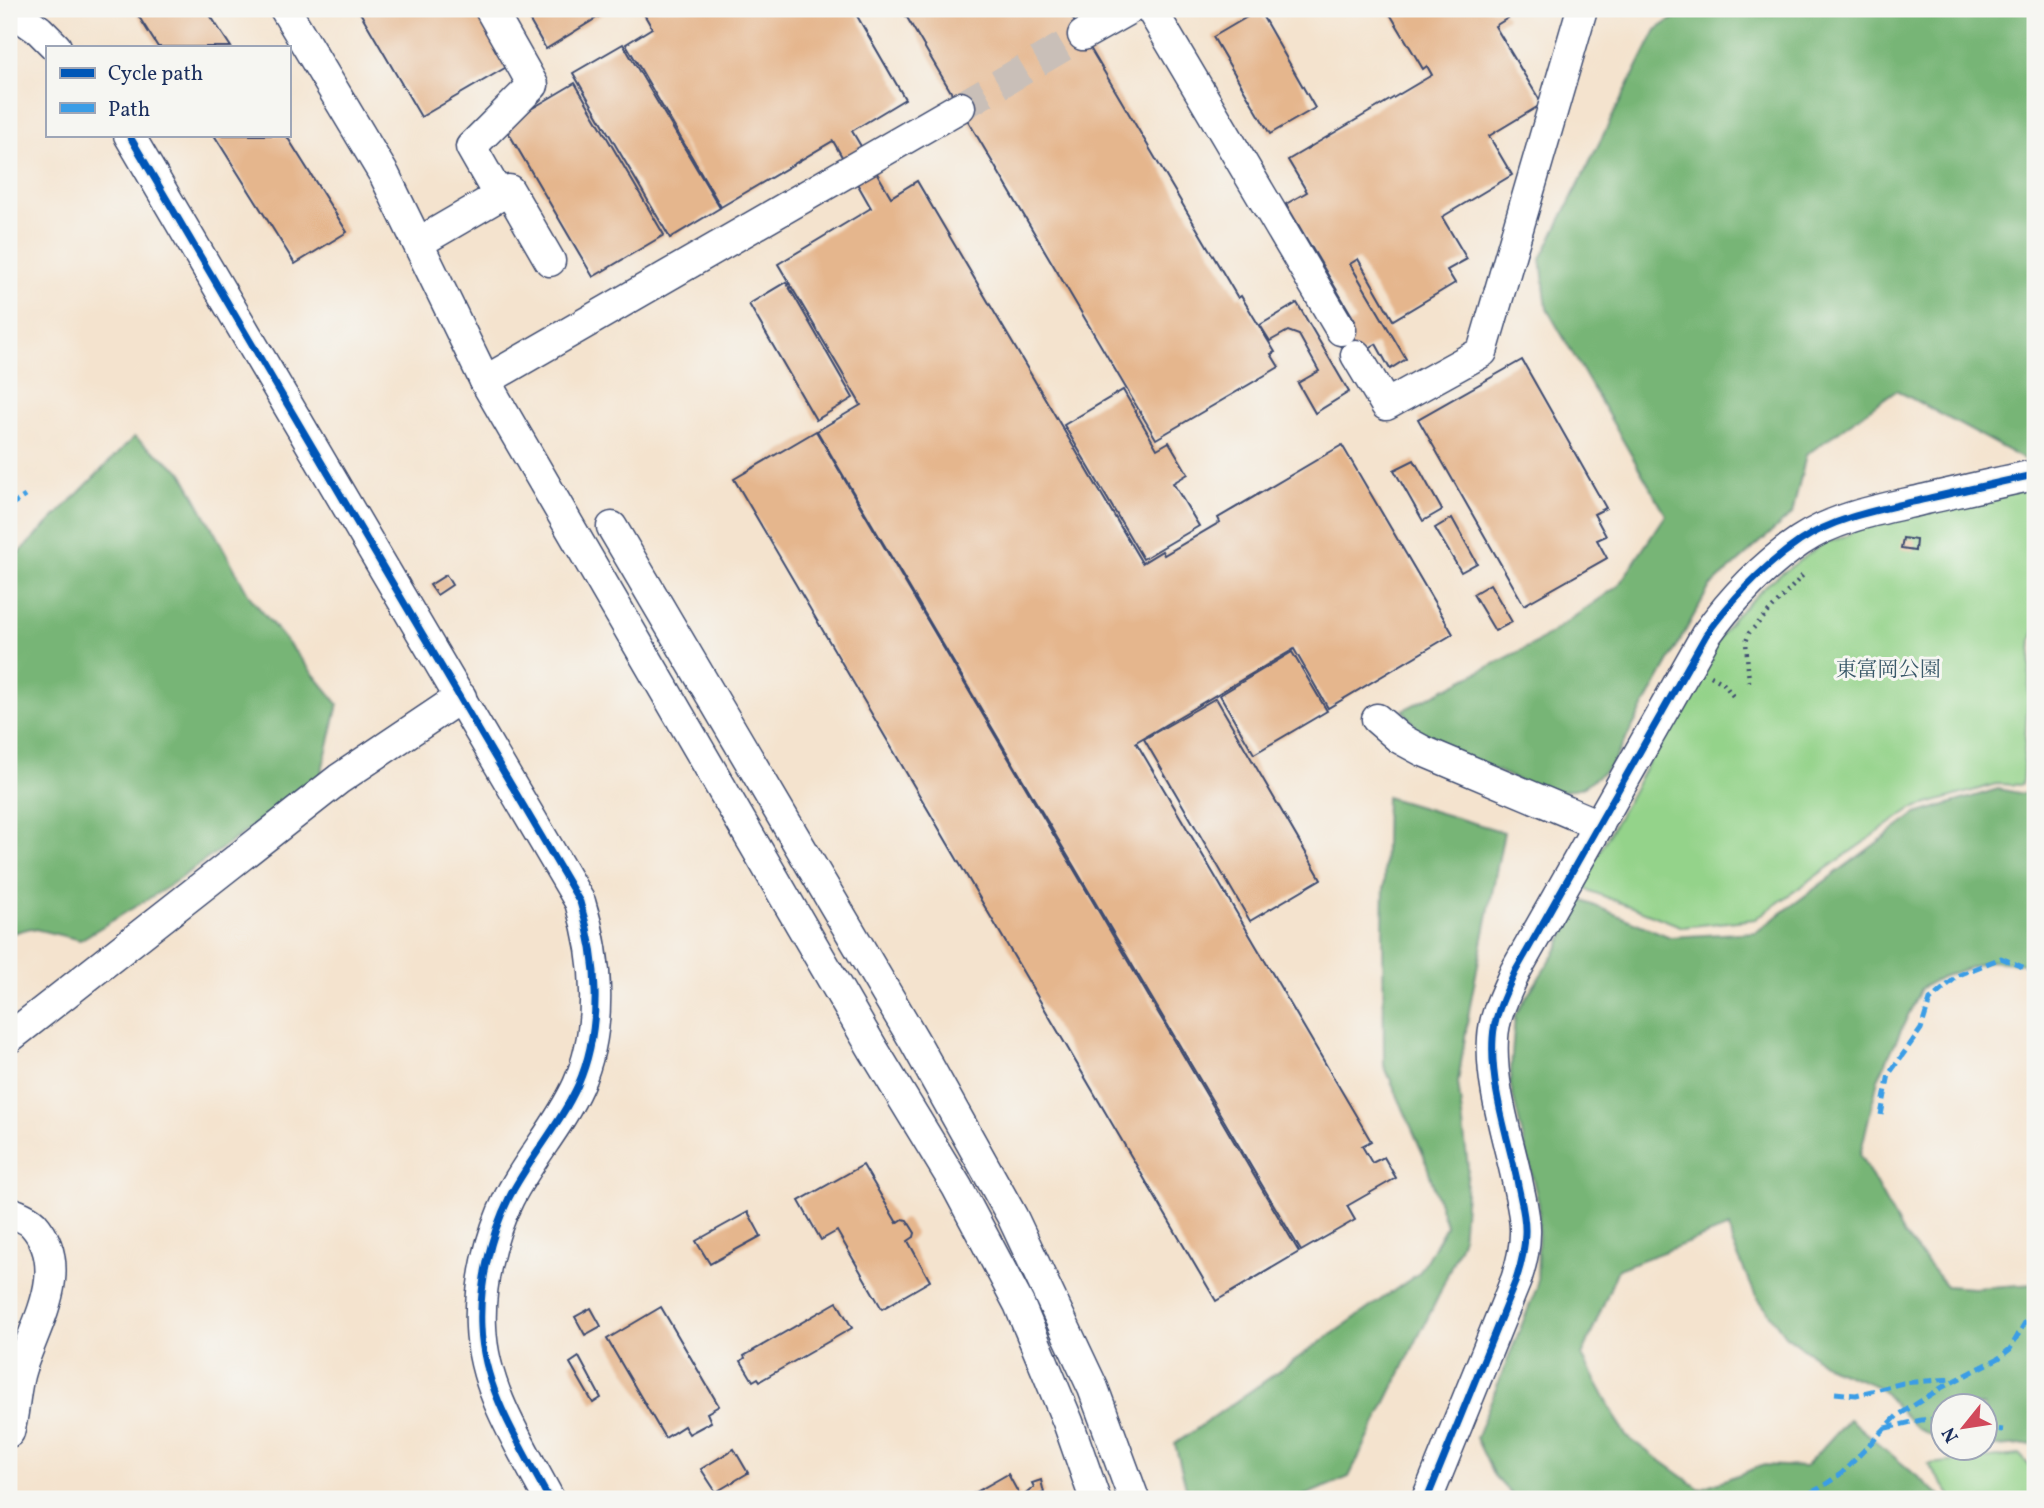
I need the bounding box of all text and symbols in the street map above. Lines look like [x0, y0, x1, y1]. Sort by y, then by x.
legend [46, 46, 290, 136]
text: Cycle path [108, 60, 203, 89]
text: Path [108, 96, 150, 125]
park label: 東富岡公園 [1836, 656, 1941, 685]
north arrow [1928, 1392, 1998, 1462]
text: N [1936, 1422, 1966, 1447]

